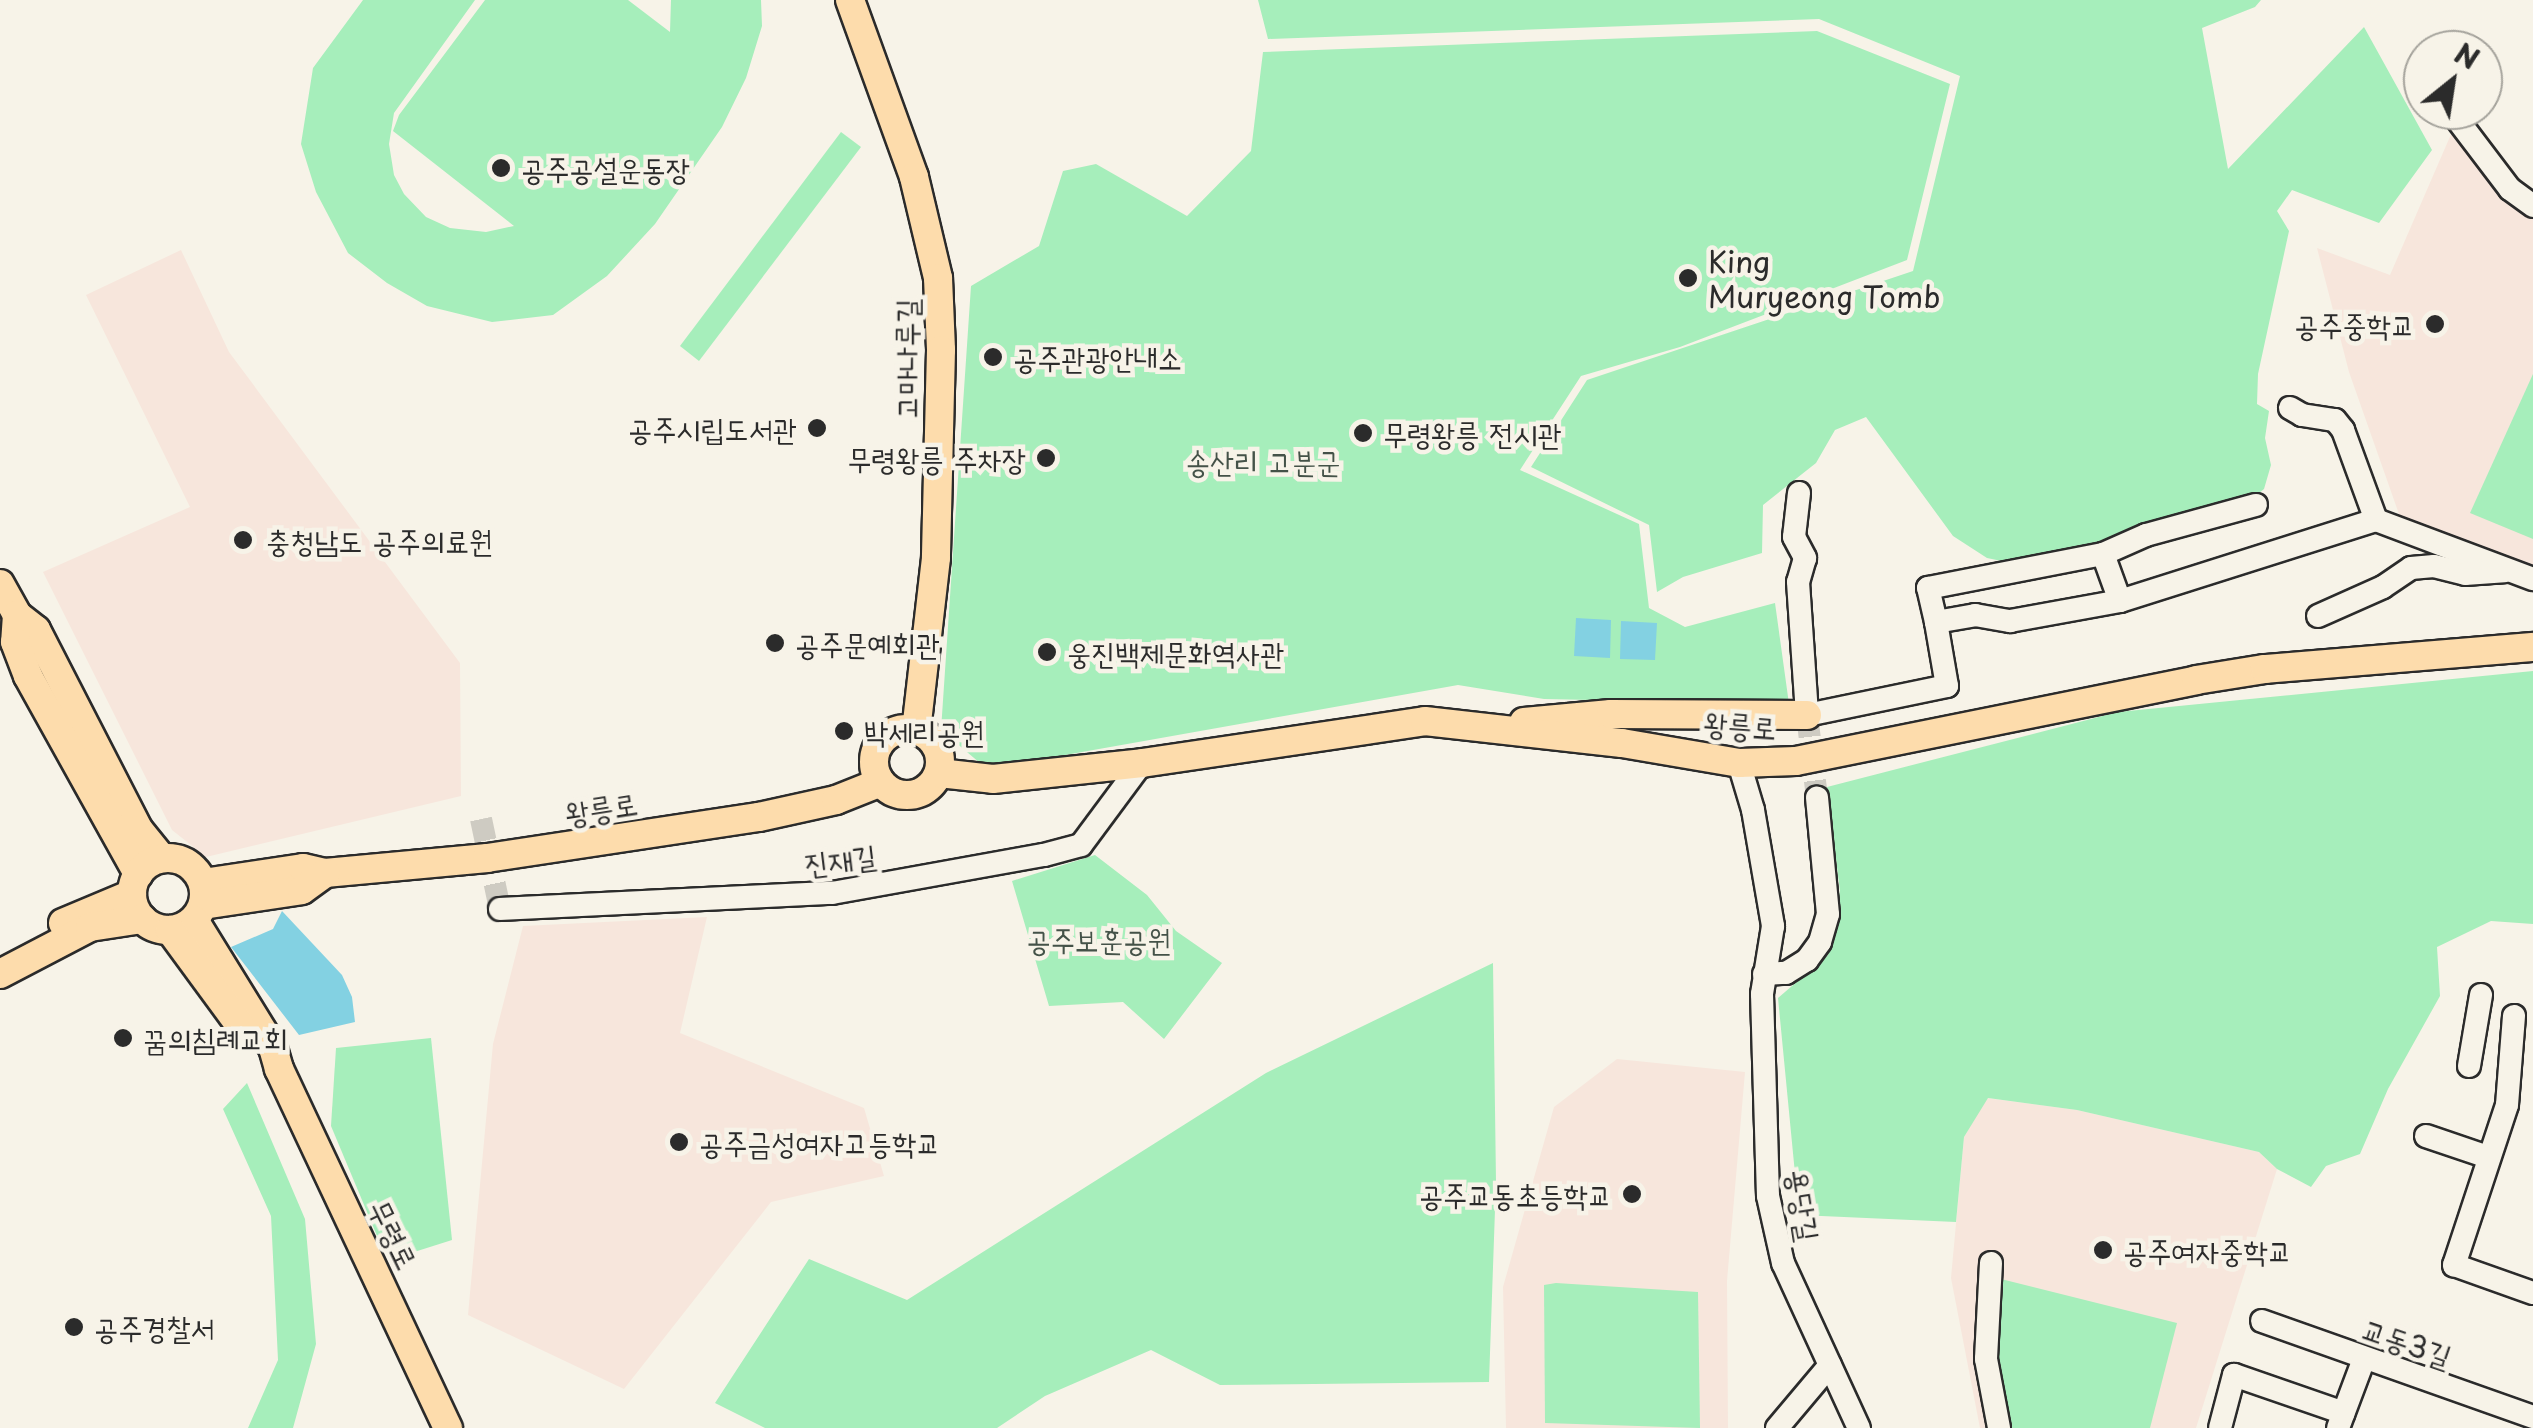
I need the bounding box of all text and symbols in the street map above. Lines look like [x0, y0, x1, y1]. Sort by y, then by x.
north arrow [2403, 30, 2503, 130]
text: N [2447, 31, 2488, 79]
place label: 공주공설운동장 [521, 150, 690, 186]
marker: 공주공설운동장 [490, 157, 512, 179]
place label: King Muryeong Tomb [1708, 243, 1940, 314]
marker: King Muryeong Tomb [1677, 267, 1699, 289]
street label: 고마나루길 [888, 299, 924, 419]
place label: 공주중학교 [2294, 306, 2415, 342]
marker: 공주중학교 [2424, 313, 2446, 335]
place label: 공주관광안내소 [1013, 339, 1182, 375]
marker: 공주관광안내소 [982, 346, 1004, 368]
place label: 공주시립도서관 [628, 410, 797, 446]
place label: 무령왕릉 전시관 [1383, 415, 1562, 451]
marker: 공주시립도서관 [806, 417, 828, 439]
marker: 무령왕릉 전시관 [1352, 422, 1374, 444]
place label: 무령왕릉 주차장 [847, 440, 1026, 476]
park label: 송산리 고분군 [1186, 443, 1340, 479]
marker: 무령왕릉 주차장 [1035, 447, 1057, 469]
place label: 충청남도 공주의료원 [266, 522, 493, 558]
marker: 충청남도 공주의료원 [230, 527, 256, 553]
place label: 공주문예회관 [795, 625, 940, 661]
marker: 공주문예회관 [764, 632, 786, 654]
place label: 웅진백제문화역사관 [1067, 634, 1284, 670]
marker: 웅진백제문화역사관 [1036, 641, 1058, 663]
street label: 왕릉로 [1703, 705, 1777, 745]
place label: 박세리공원 [864, 713, 985, 749]
marker: 박세리공원 [833, 720, 855, 742]
street label: 왕릉로 [562, 785, 640, 831]
street label: 진재길 [802, 837, 878, 881]
park label: 공주보훈공원 [1027, 921, 1171, 957]
place label: 꿈의침례교회 [143, 1020, 288, 1056]
marker: 꿈의침례교회 [112, 1027, 134, 1049]
place label: 공주금성여자고등학교 [699, 1124, 940, 1160]
marker: 공주금성여자고등학교 [668, 1131, 690, 1153]
street label: 용당길 [1781, 1166, 1827, 1244]
place label: 공주교동초등학교 [1419, 1176, 1612, 1212]
marker: 공주교동초등학교 [1621, 1183, 1643, 1205]
street label: 무령로 [362, 1194, 426, 1274]
place label: 공주여자중학교 [2123, 1232, 2292, 1268]
marker: 공주여자중학교 [2092, 1239, 2114, 1261]
place label: 공주경찰서 [94, 1309, 215, 1345]
street label: 교동3길 [2358, 1310, 2456, 1374]
marker: 공주경찰서 [63, 1316, 85, 1338]

